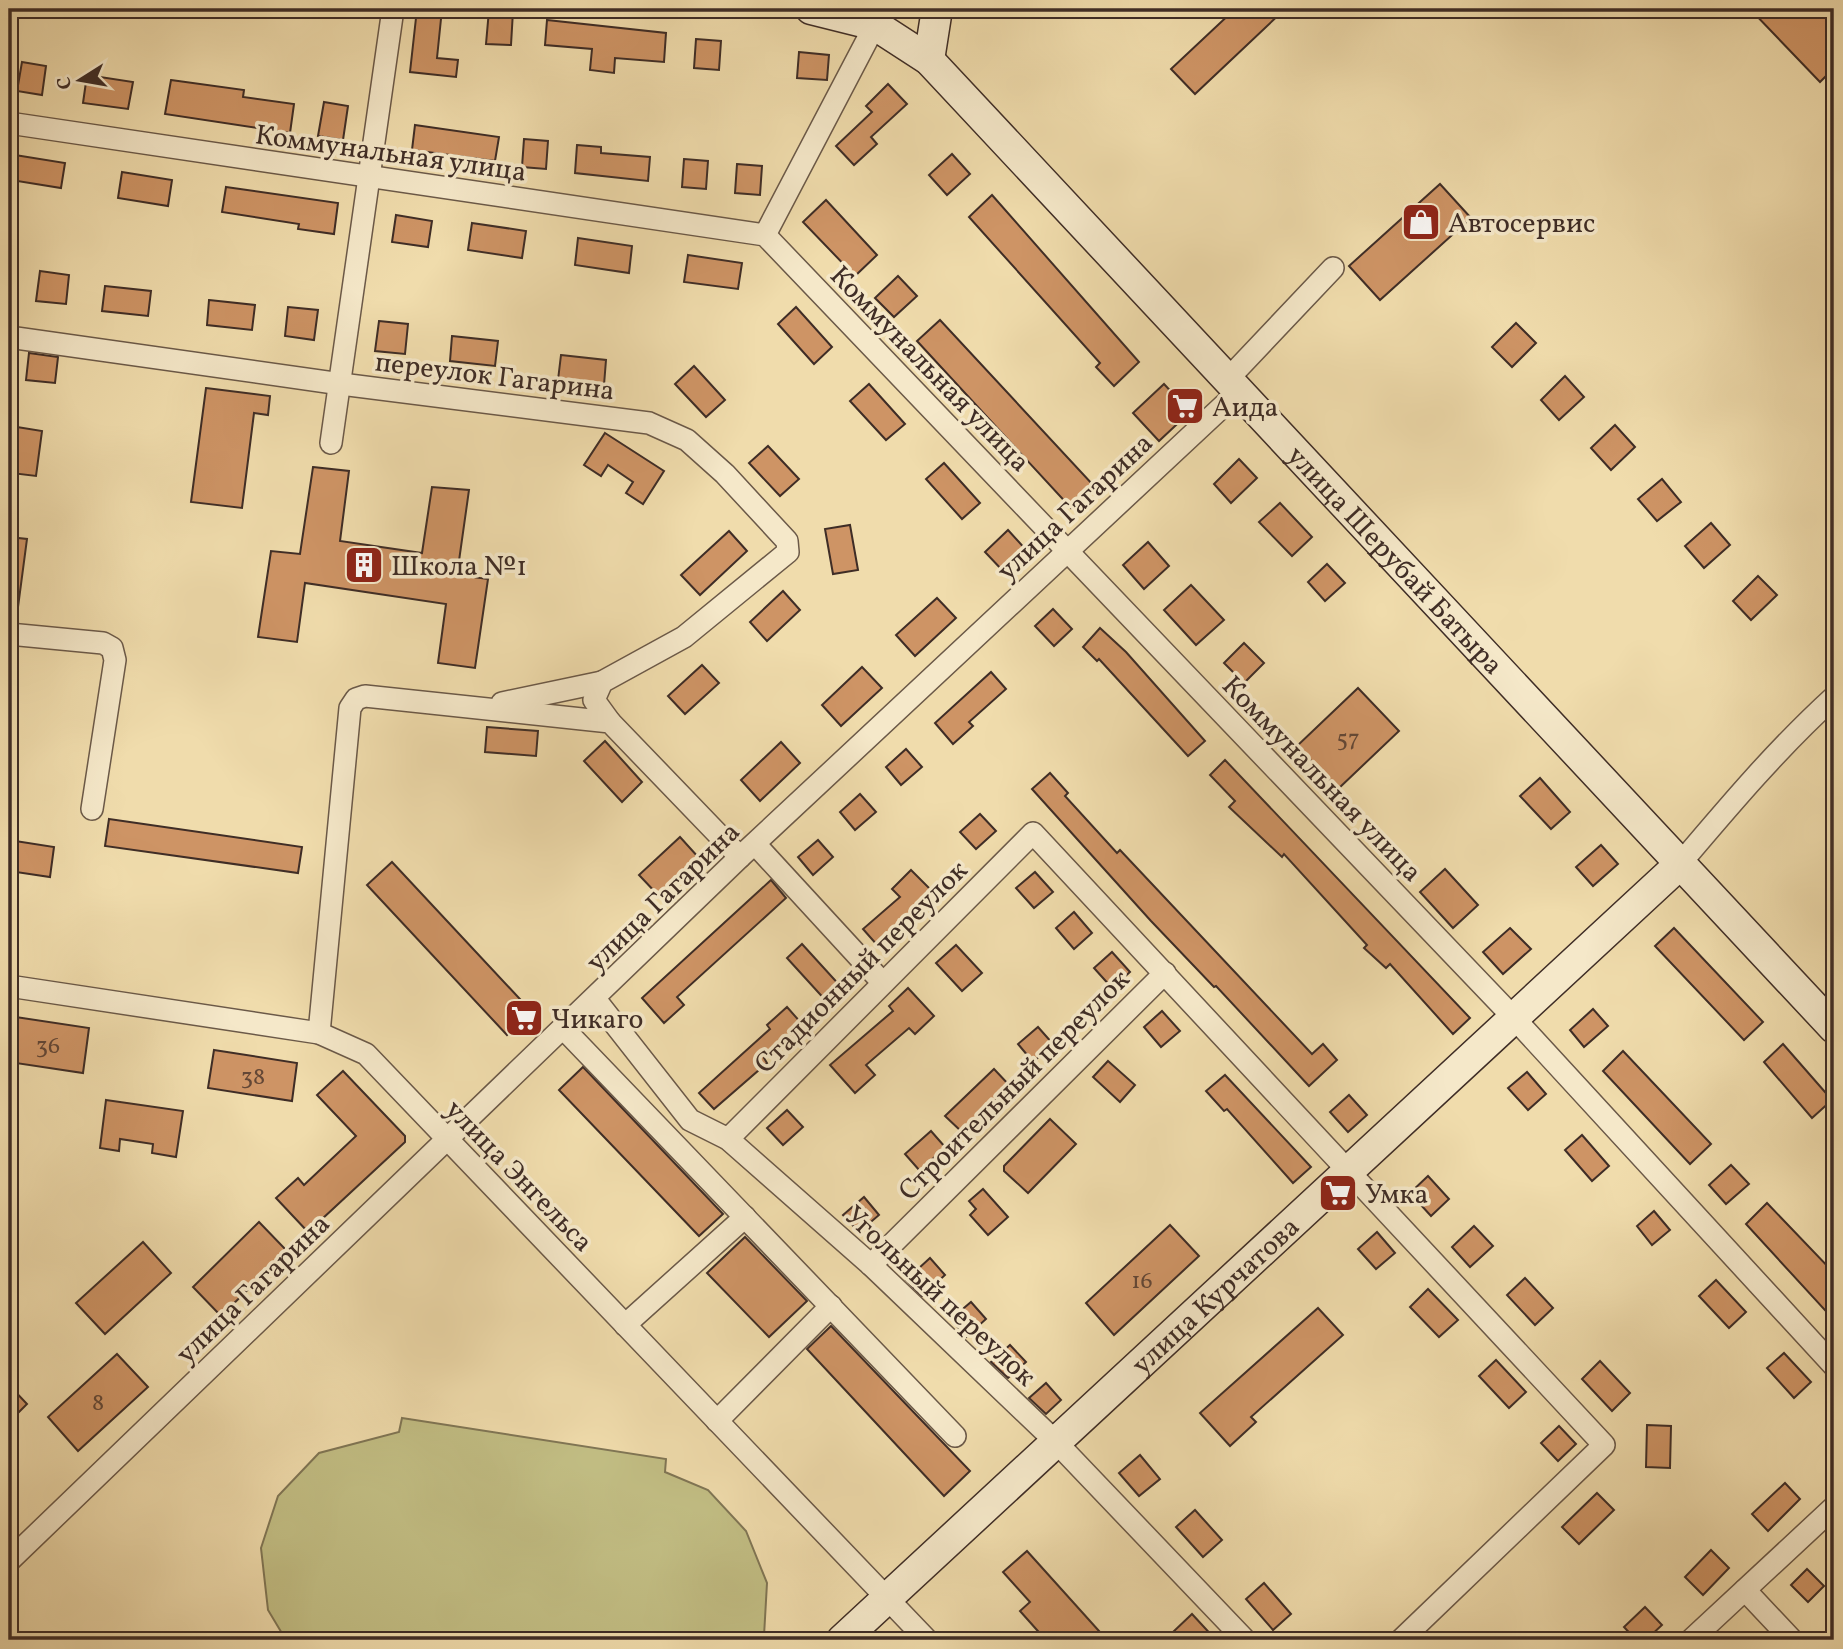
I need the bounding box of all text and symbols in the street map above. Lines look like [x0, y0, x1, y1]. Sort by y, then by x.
north arrow [46, 46, 116, 116]
text: С [51, 74, 79, 91]
street label: Коммунальная улица [253, 116, 529, 193]
shop icon: Автосервис [1400, 201, 1442, 243]
place label: Автосервис [1448, 205, 1595, 244]
street label: Коммунальная улица [820, 258, 1038, 482]
street label: переулок Гагарина [373, 343, 617, 412]
supermarket icon: Аида [1164, 385, 1206, 427]
place label: Аида [1212, 389, 1279, 428]
street label: улица Гагарина [989, 425, 1162, 591]
street label: улица Шерубай Батыра [1277, 438, 1511, 684]
building icon: Школа №1 [343, 544, 385, 586]
place label: Школа №1 [391, 548, 527, 587]
street label: Коммунальная улица [1212, 668, 1430, 892]
house number: 57 [1336, 723, 1360, 757]
street label: улица Гагарина [578, 814, 750, 982]
street label: Стадионный переулок [746, 852, 977, 1083]
street label: Строительный переулок [890, 961, 1139, 1210]
supermarket icon: Чикаго [503, 997, 545, 1039]
place label: Чикаго [551, 1001, 643, 1040]
house number: 36 [36, 1030, 60, 1064]
house number: 38 [241, 1061, 265, 1095]
street label: улица Энгельса [435, 1092, 601, 1262]
supermarket icon: Умка [1317, 1172, 1359, 1214]
place label: Умка [1365, 1176, 1428, 1215]
street label: Угольный переулок [835, 1198, 1044, 1396]
street label: улица Гагарина [168, 1206, 340, 1374]
street label: улица Курчатова [1124, 1209, 1309, 1385]
house number: 16 [1131, 1265, 1153, 1299]
house number: 8 [92, 1387, 104, 1421]

